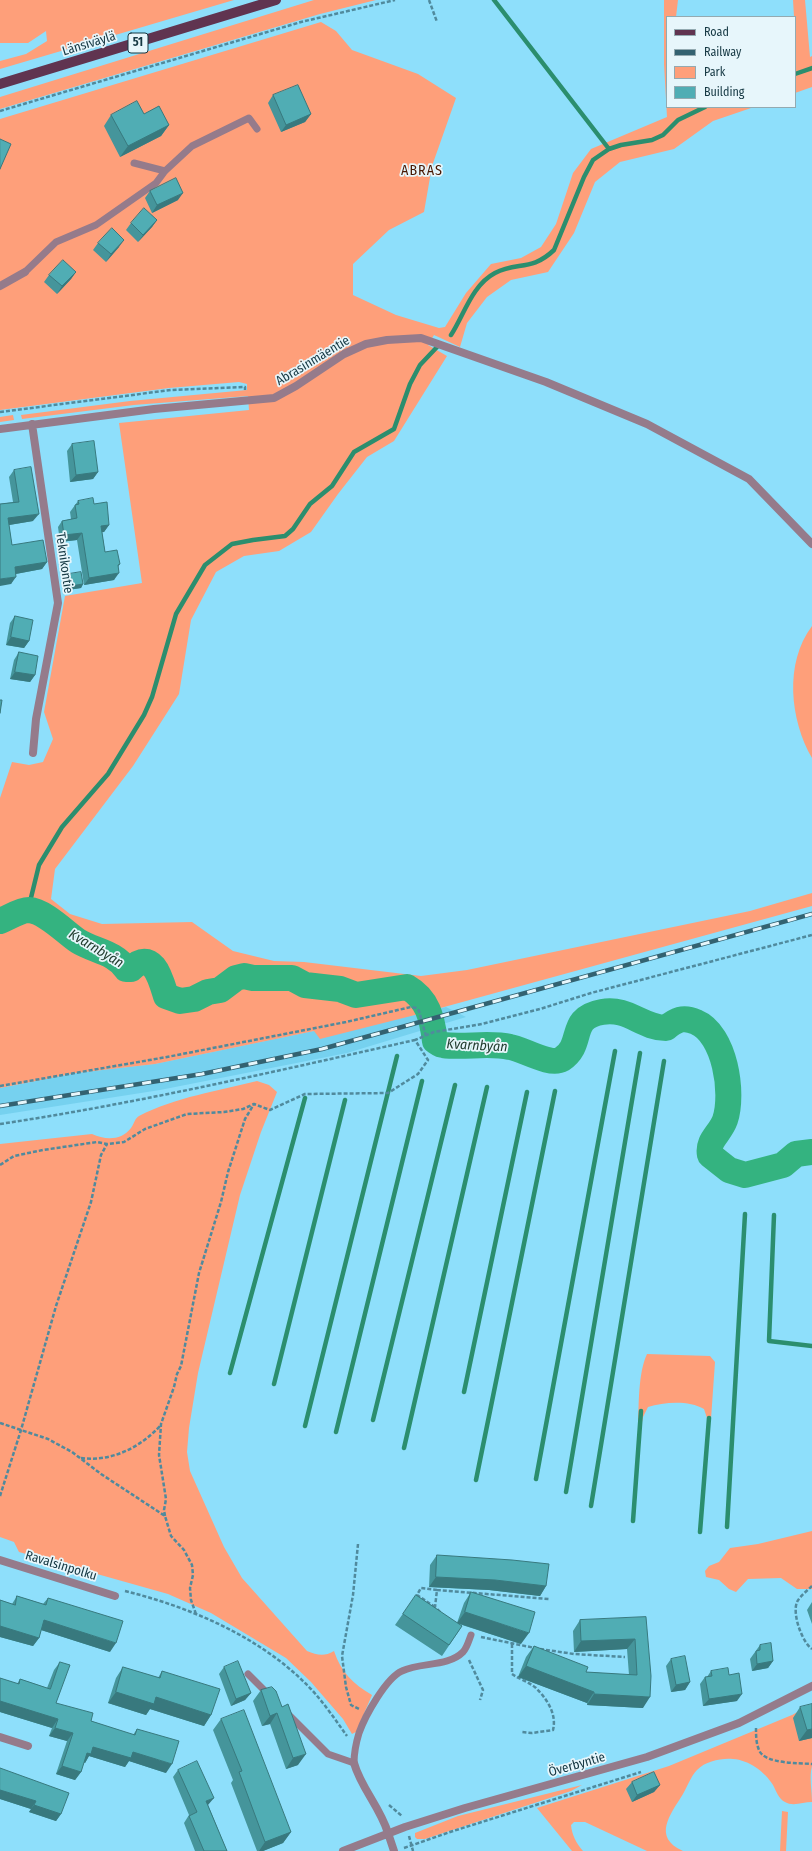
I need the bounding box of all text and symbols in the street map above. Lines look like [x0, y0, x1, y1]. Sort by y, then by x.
legend [666, 16, 796, 108]
text: Road [704, 25, 729, 39]
street label: Länsiväylä [60, 28, 118, 60]
road number: 51 [128, 33, 148, 53]
text: Railway [704, 45, 741, 59]
text: Park [704, 65, 725, 79]
text: Building [704, 85, 744, 99]
district label: ABRAS [401, 163, 443, 179]
street label: Abrasinmäentie [273, 333, 353, 389]
street label: Teknikontie [52, 531, 76, 595]
water label: Kvarnbyån [66, 926, 126, 972]
water label: Kvarnbyån [446, 1036, 508, 1056]
street label: Ravalsinpolku [23, 1548, 99, 1584]
street label: Överbyntie [547, 1749, 607, 1781]

